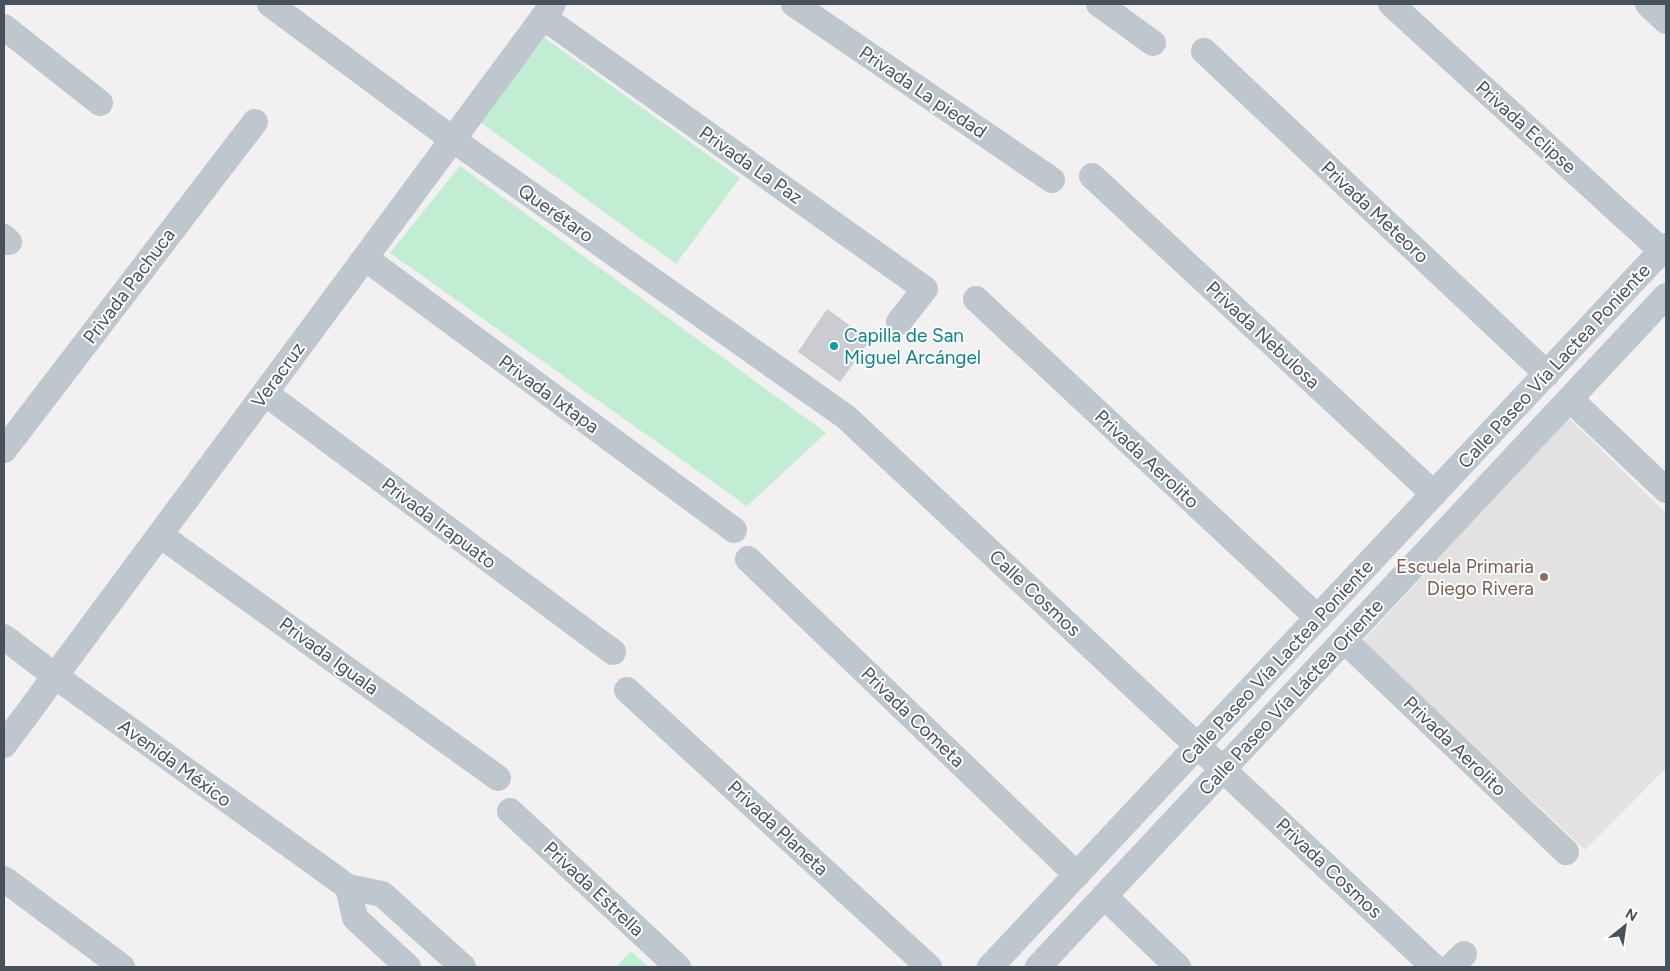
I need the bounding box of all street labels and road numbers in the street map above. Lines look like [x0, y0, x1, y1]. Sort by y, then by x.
street label: Privada La piedad [855, 41, 991, 143]
street label: Privada Eclipse [1471, 76, 1581, 178]
street label: Privada La Paz [695, 121, 807, 209]
street label: Privada Meteoro [1316, 156, 1434, 268]
street label: Querétaro [514, 179, 598, 247]
street label: Privada Pachuca [78, 224, 180, 348]
street label: Calle Paseo Vía Lactea Poniente [1453, 259, 1655, 473]
street label: Privada Nebulosa [1201, 276, 1325, 394]
street label: Veracruz [246, 338, 310, 412]
street label: Privada Ixtapa [494, 350, 604, 438]
street label: Privada Aerolito [1090, 405, 1204, 513]
street label: Privada Irapuato [377, 472, 501, 574]
street label: Calle Cosmos [985, 545, 1086, 641]
street label: Calle Paseo Vía Lactea Poniente [1176, 555, 1378, 769]
street label: Calle Paseo Vía Láctea Oriente [1194, 594, 1388, 800]
street label: Privada Iguala [275, 612, 383, 700]
street label: Privada Cometa [857, 662, 969, 772]
street label: Privada Aerolito [1399, 691, 1511, 801]
street label: Avenida México [114, 714, 236, 812]
street label: Privada Planeta [723, 775, 833, 881]
street label: Privada Cosmos [1271, 813, 1387, 923]
street label: Privada Estrella [539, 837, 649, 941]

